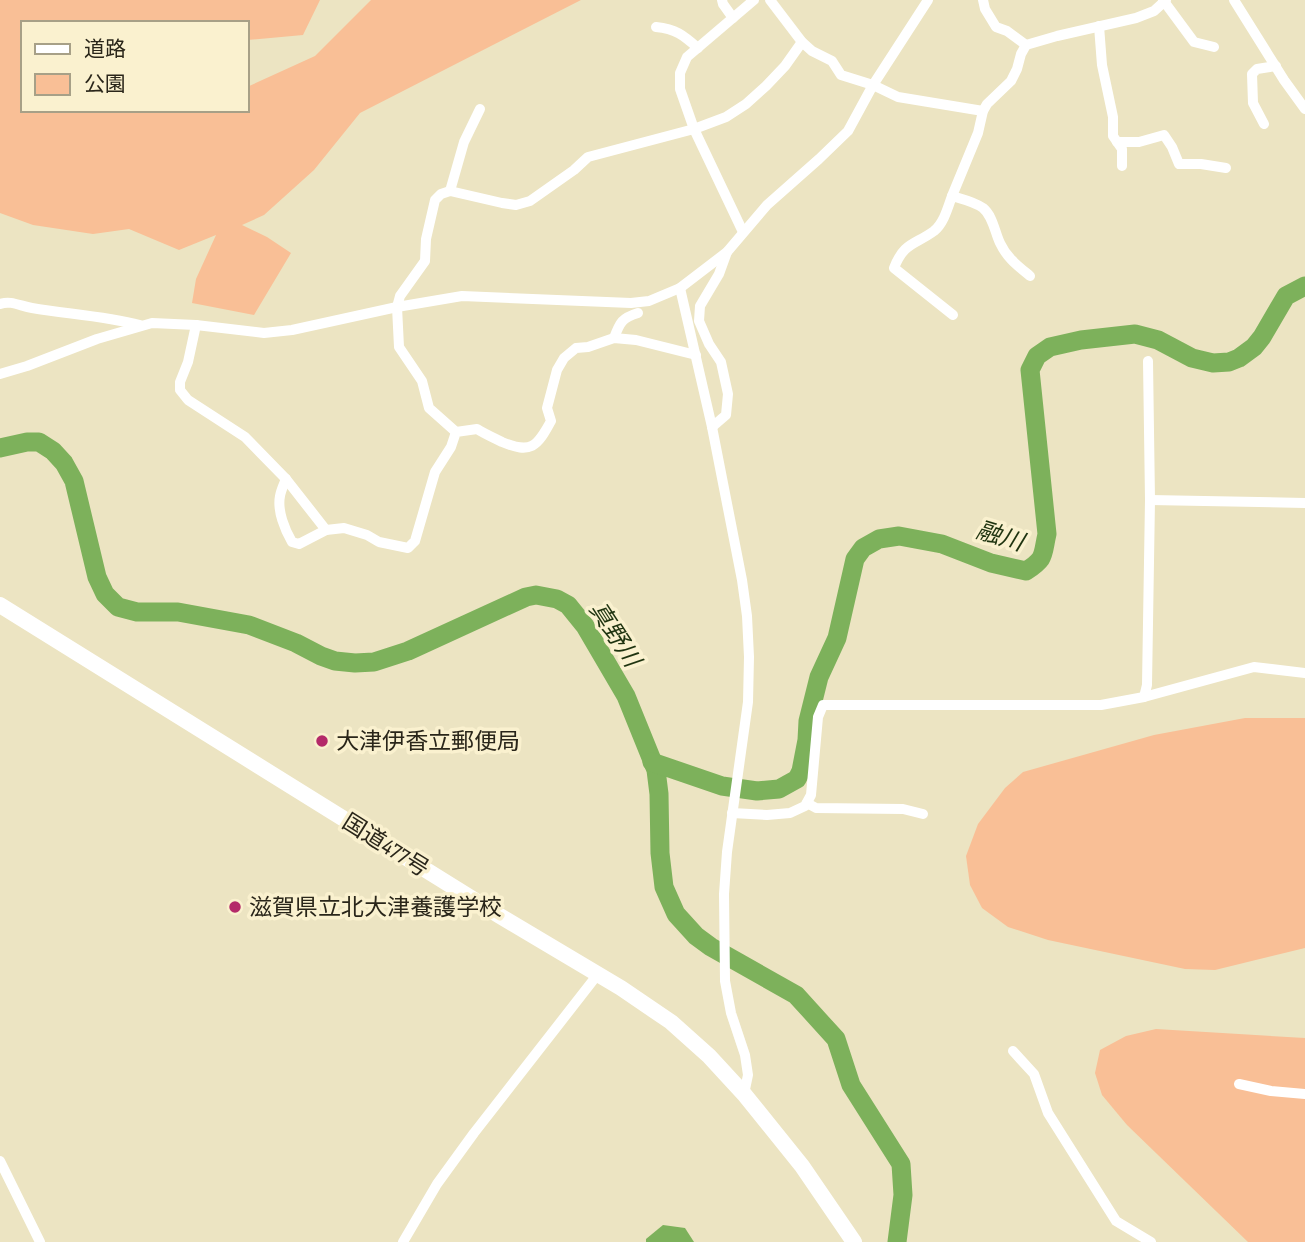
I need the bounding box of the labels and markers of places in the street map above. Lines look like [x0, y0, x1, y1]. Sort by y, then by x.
place label: 大津伊香立郵便局 [336, 728, 520, 756]
marker: 大津伊香立郵便局 [314, 733, 330, 749]
place label: 滋賀県立北大津養護学校 [249, 894, 502, 922]
marker: 滋賀県立北大津養護学校 [227, 899, 243, 915]

